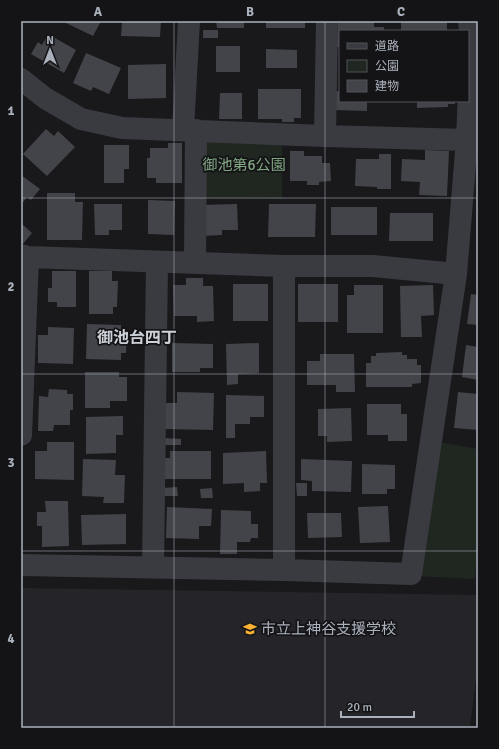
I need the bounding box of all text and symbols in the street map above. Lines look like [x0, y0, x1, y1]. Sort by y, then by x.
text: A [94, 4, 103, 20]
text: B [246, 4, 254, 20]
text: C [397, 4, 405, 20]
north arrow [30, 30, 70, 70]
legend [339, 30, 469, 102]
text: N [46, 34, 54, 47]
text: 道路 [375, 39, 399, 54]
text: 公園 [375, 59, 399, 74]
text: 建物 [375, 79, 399, 94]
text: 1 [7, 103, 15, 119]
park label: 御池第6公園 [202, 156, 286, 174]
text: 2 [7, 279, 15, 295]
district label: 御池台四丁 [97, 328, 177, 348]
text: 3 [7, 455, 15, 471]
place label: 市立上神谷支援学校 [261, 620, 396, 638]
school or university icon: 市立上神谷支援学校 [242, 621, 258, 637]
text: 4 [7, 631, 15, 647]
scale bar [341, 693, 414, 719]
text: 20 m [347, 700, 372, 715]

